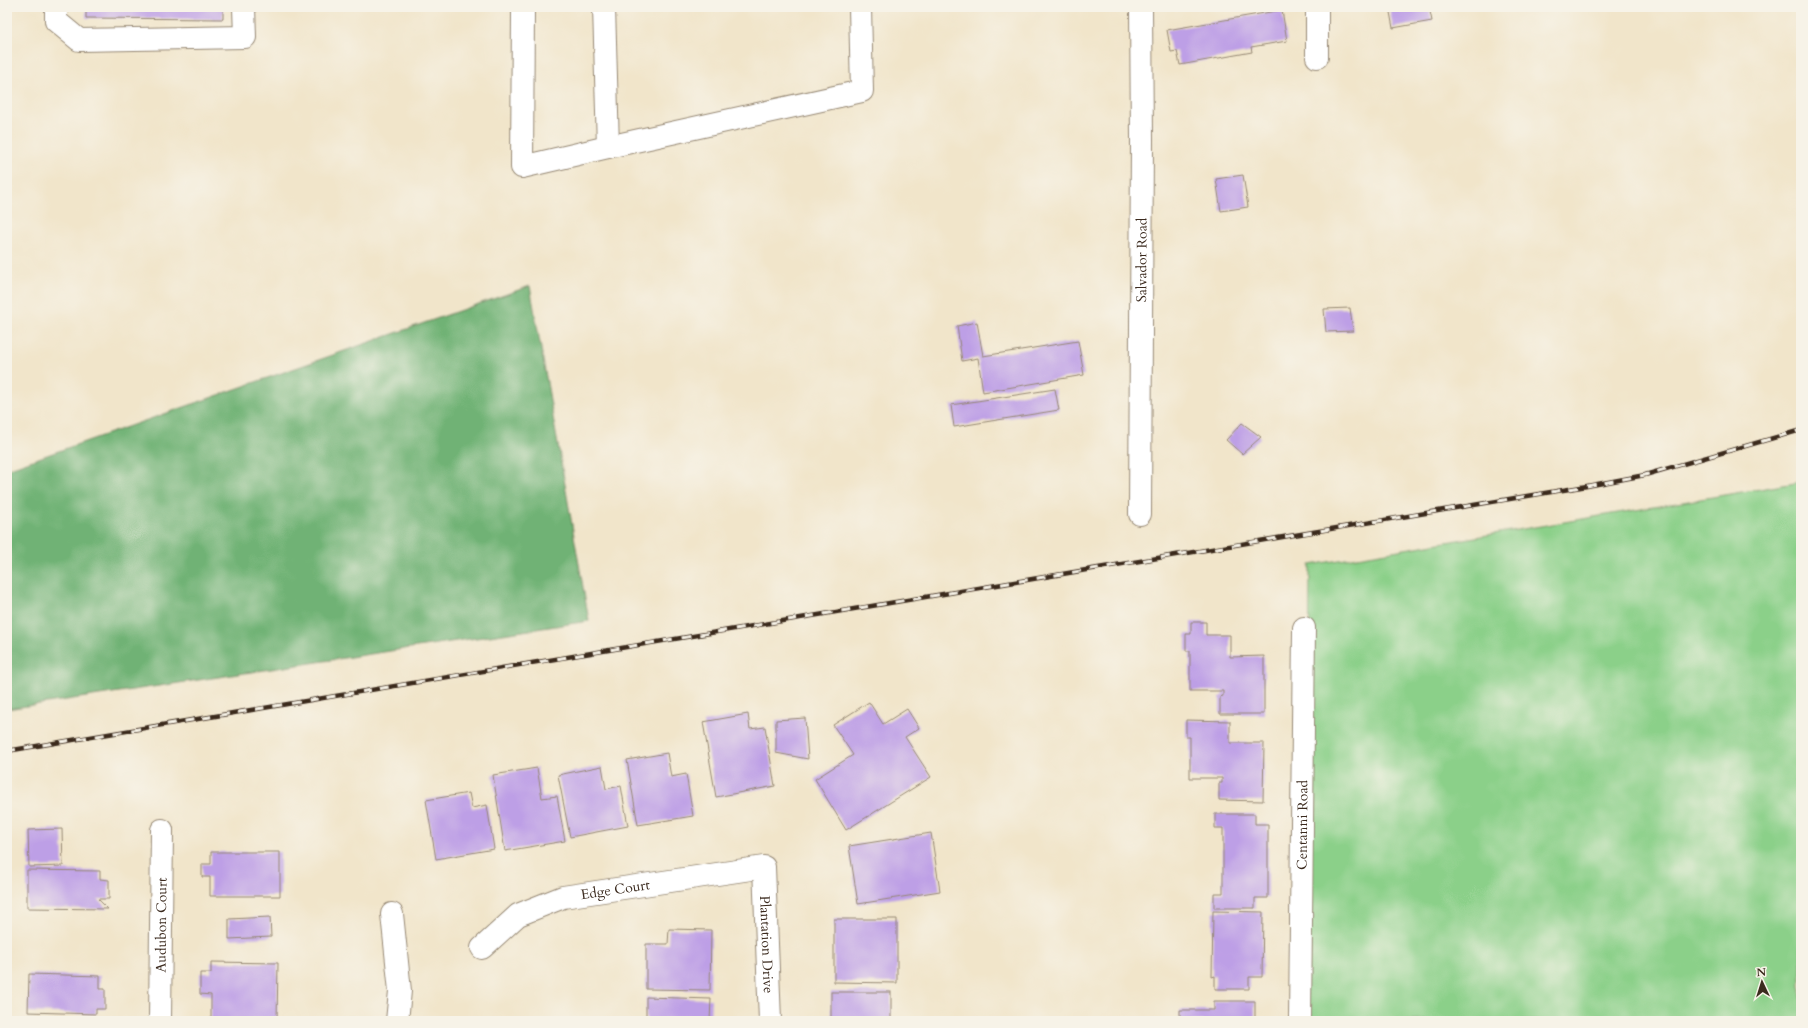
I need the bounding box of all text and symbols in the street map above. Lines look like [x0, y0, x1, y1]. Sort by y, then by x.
street label: Salvador Road [1132, 217, 1152, 302]
street label: Centanni Road [1293, 779, 1312, 870]
street label: Edge Court [579, 875, 652, 904]
street label: Audubon Court [152, 877, 172, 973]
street label: Plantation Drive [755, 895, 778, 994]
north arrow [1742, 962, 1782, 1002]
text: N [1756, 965, 1767, 980]

